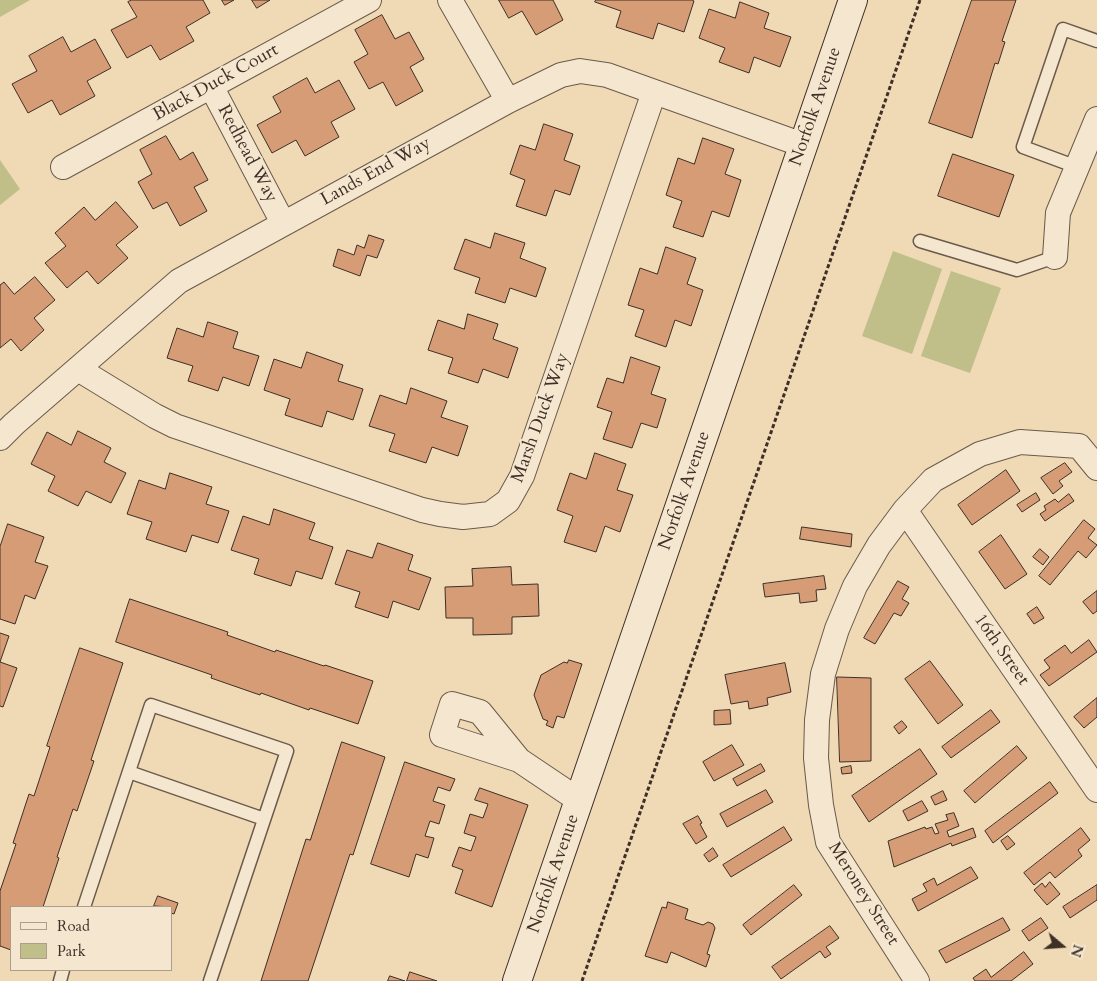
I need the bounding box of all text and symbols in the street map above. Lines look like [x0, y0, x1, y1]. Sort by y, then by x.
street label: Black Duck Court [150, 40, 282, 126]
street label: Norfolk Avenue [786, 45, 846, 169]
street label: Redhead Way [212, 101, 282, 207]
street label: Lands End Way [317, 133, 435, 211]
street label: Marsh Duck Way [508, 350, 574, 486]
street label: Norfolk Avenue [655, 429, 715, 553]
street label: 16th Street [969, 610, 1033, 690]
street label: Norfolk Avenue [524, 812, 584, 936]
street label: Meroney Street [823, 838, 903, 950]
legend [10, 906, 172, 971]
text: Road [57, 916, 90, 936]
north arrow [1037, 921, 1087, 971]
text: Park [57, 941, 86, 961]
text: N [1066, 942, 1088, 960]

